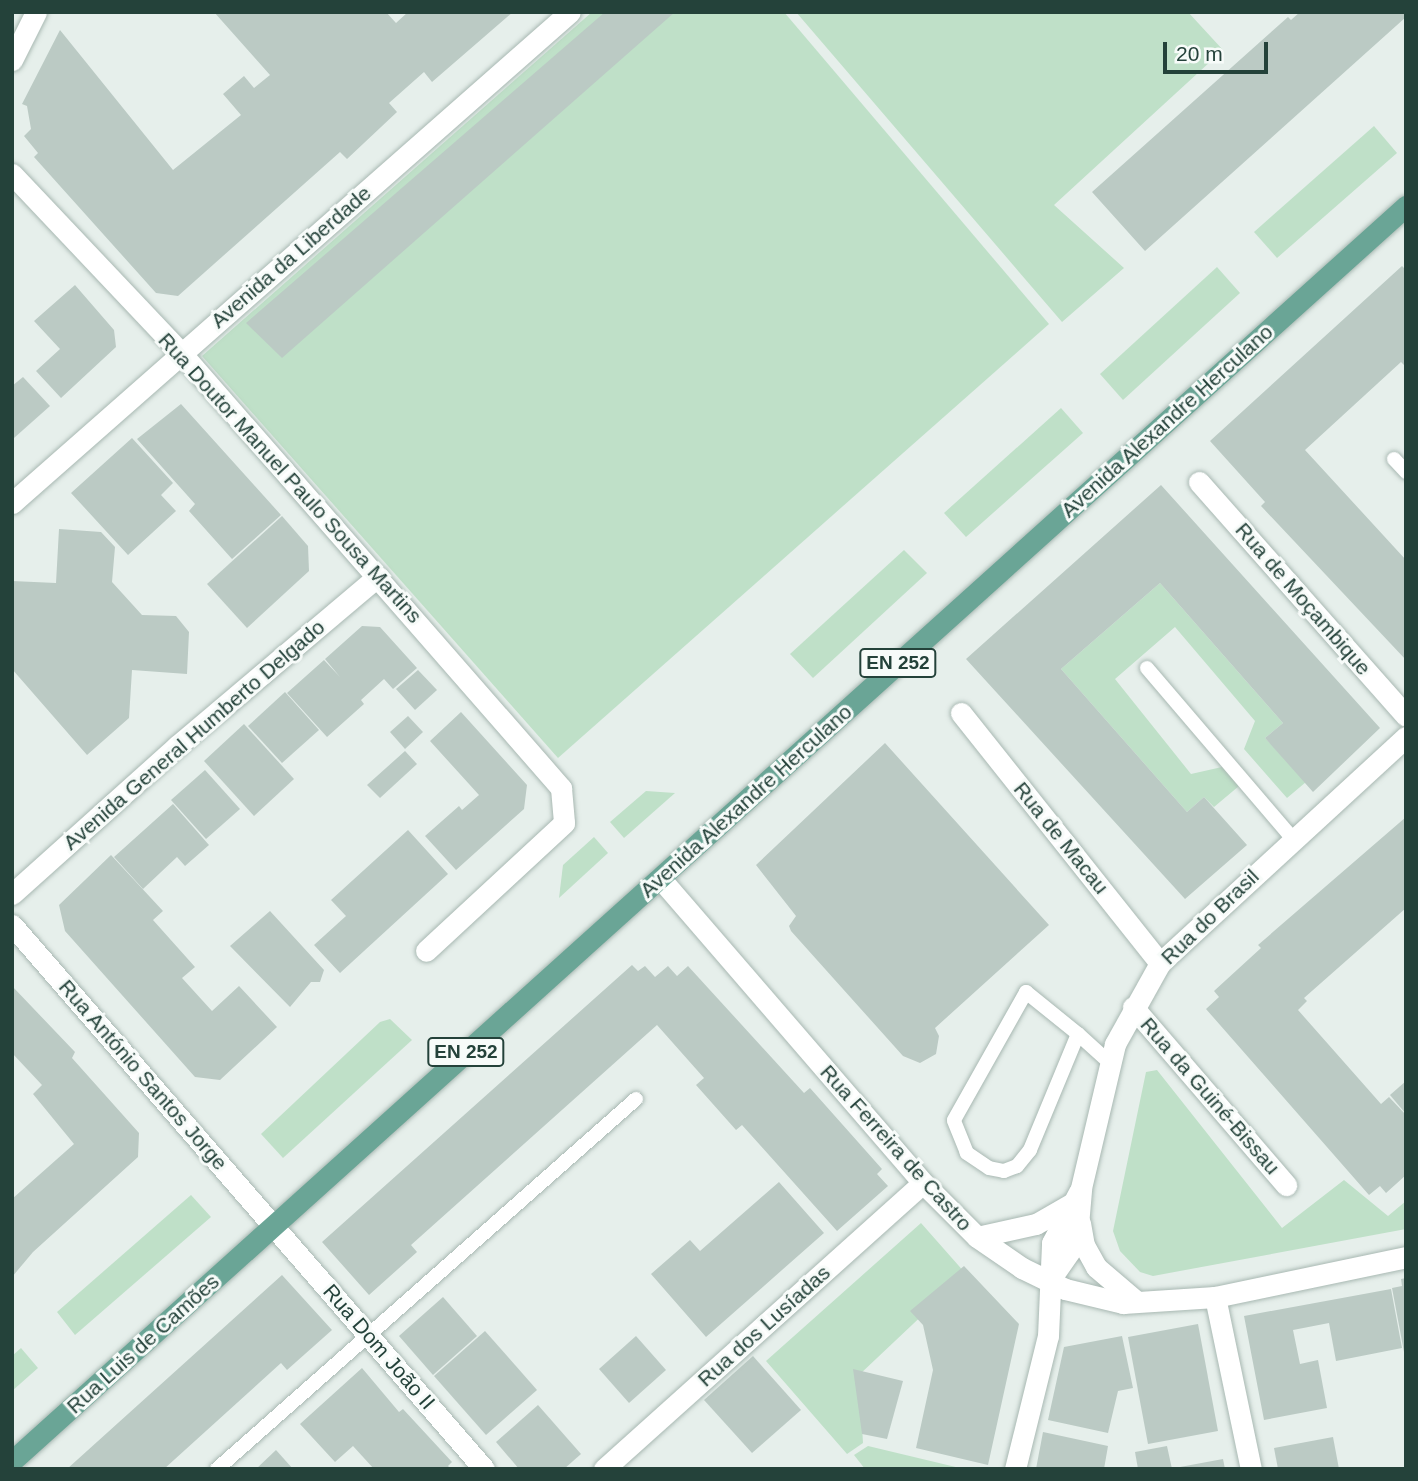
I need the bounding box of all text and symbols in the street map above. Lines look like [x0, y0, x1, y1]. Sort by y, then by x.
scale bar [1166, 28, 1271, 72]
text: 20 m [1176, 42, 1223, 65]
street label: Avenida da Liberdade [206, 181, 376, 333]
street label: Avenida Alexandre Herculano [1055, 319, 1279, 523]
street label: Rua Doutor Manuel Paulo Sousa Martins [153, 328, 427, 628]
street label: Rua de Moçambique [1230, 518, 1376, 680]
street label: Avenida General Humberto Delgado [58, 615, 330, 855]
road number: EN 252 [858, 648, 938, 678]
street label: Avenida Alexandre Herculano [634, 699, 858, 903]
street label: Rua de Macau [1008, 777, 1114, 899]
street label: Rua do Brasil [1156, 864, 1264, 970]
street label: Rua António Santos Jorge [53, 974, 233, 1176]
street label: Rua da Guiné-Bissau [1135, 1012, 1285, 1180]
road number: EN 252 [426, 1036, 506, 1068]
street label: Rua Ferreira de Castro [815, 1060, 977, 1236]
street label: Rua dos Lusíadas [693, 1260, 835, 1392]
street label: Rua Luis de Camões [62, 1269, 224, 1419]
street label: Rua Dom João II [318, 1279, 440, 1415]

